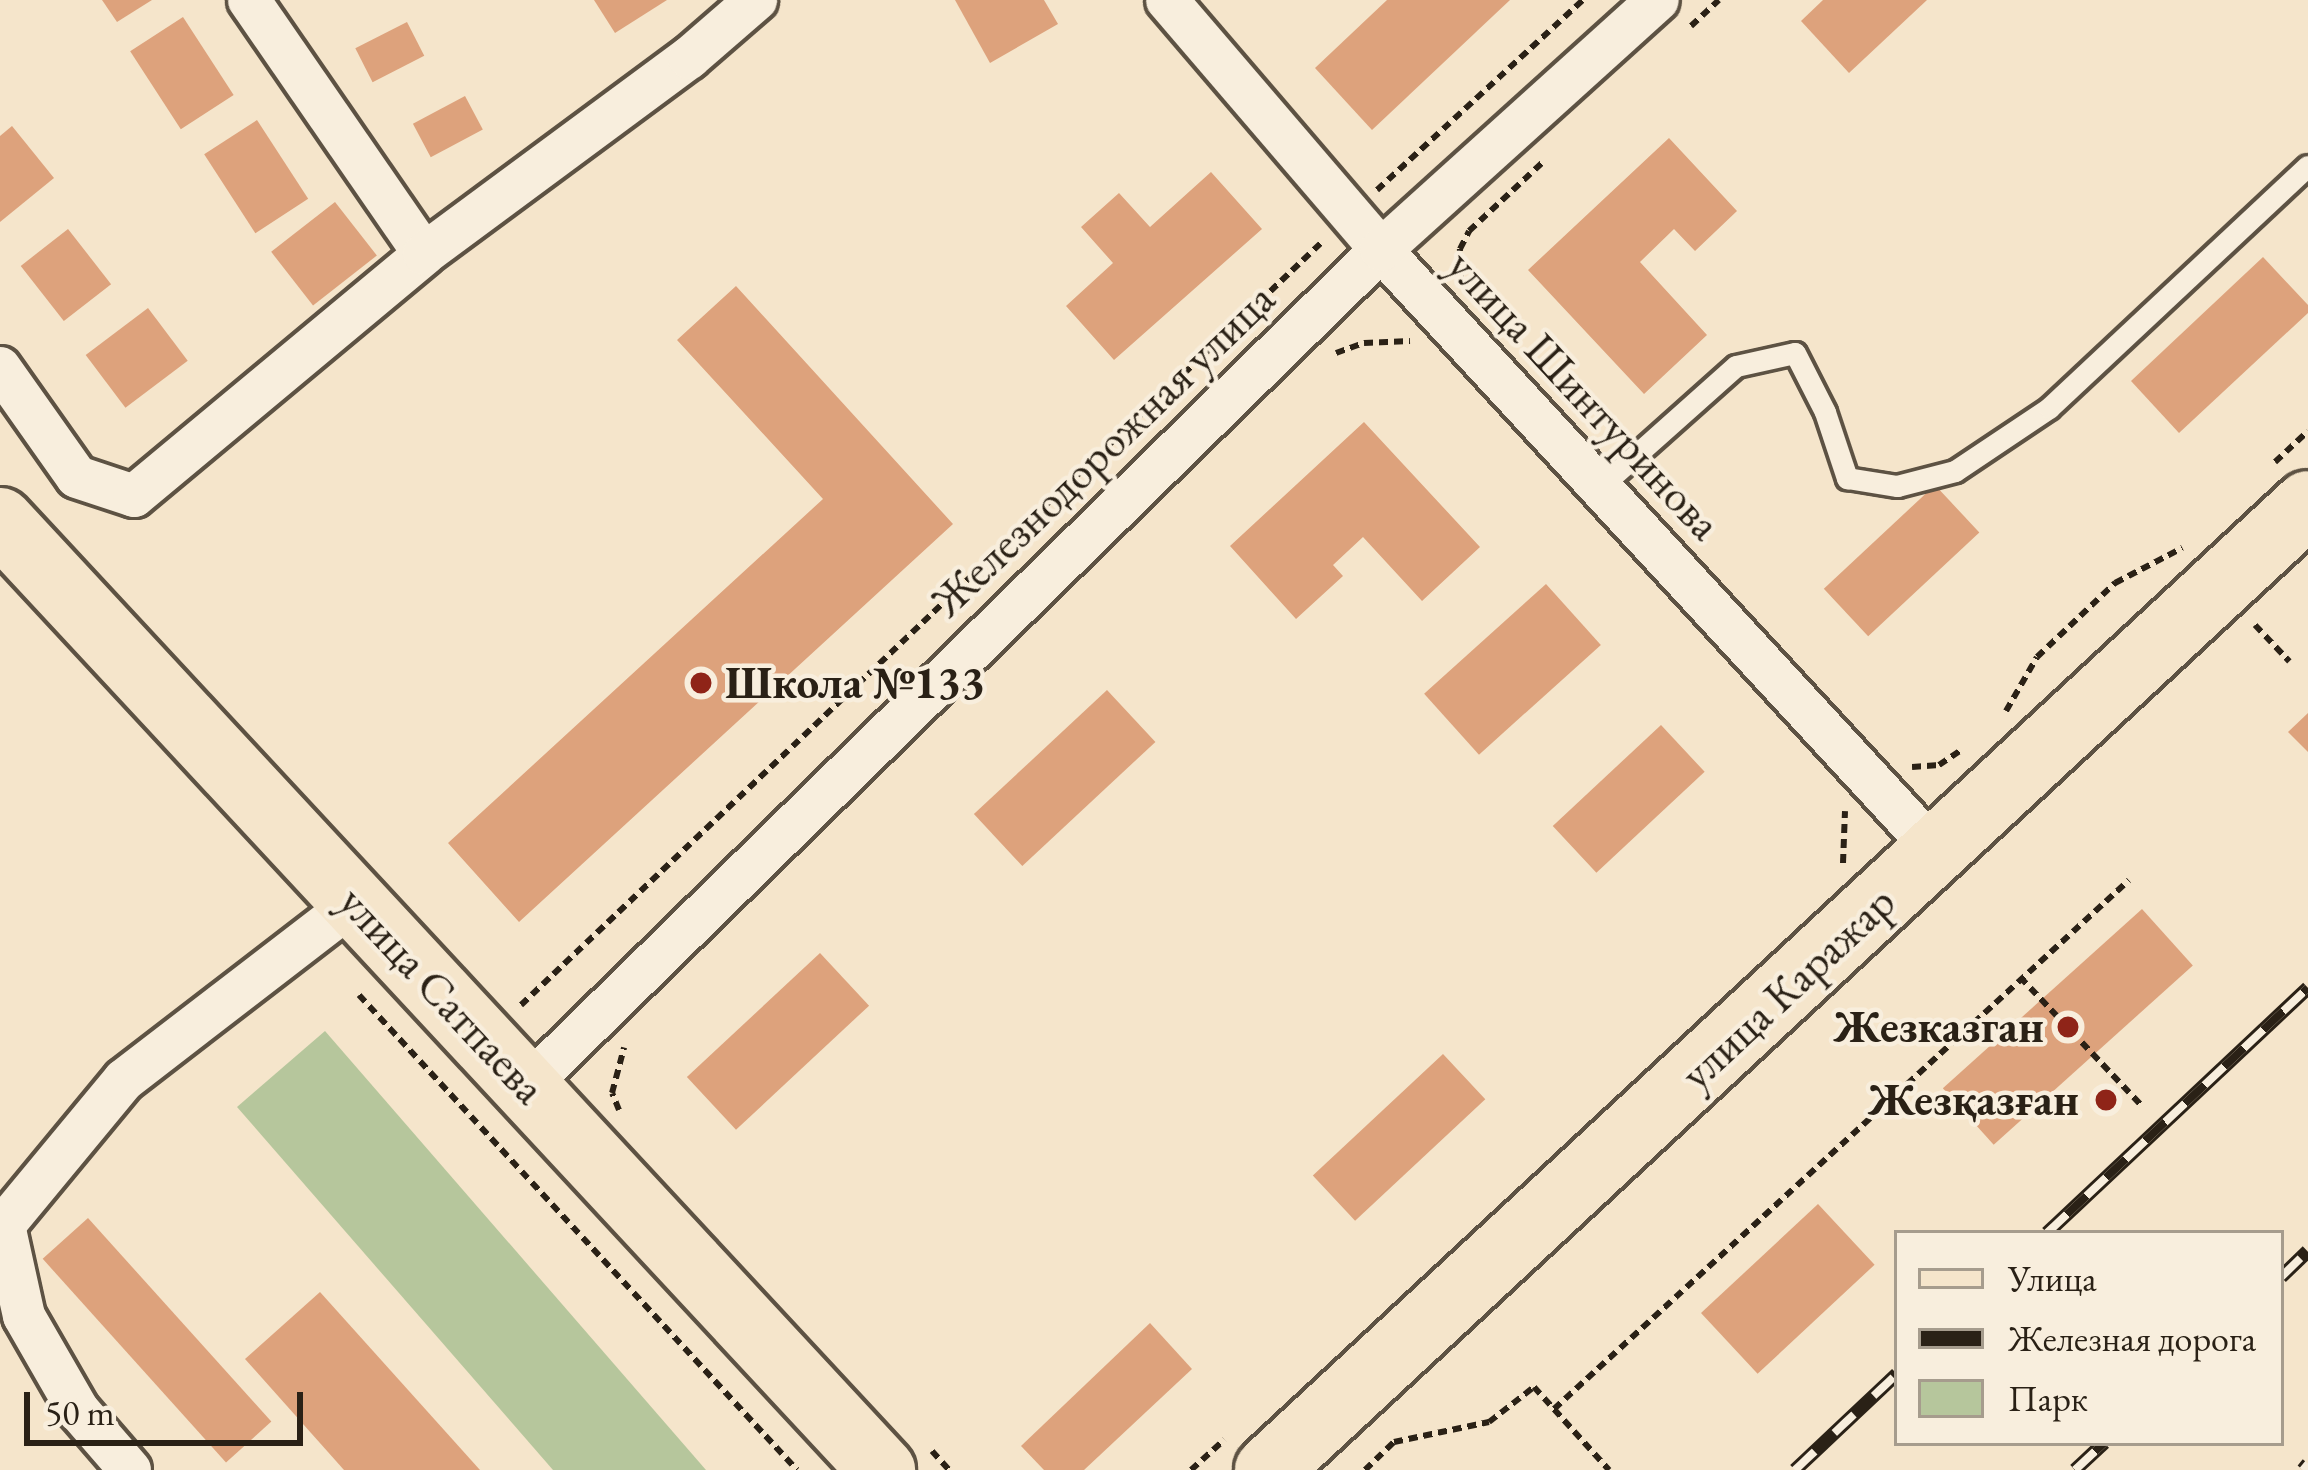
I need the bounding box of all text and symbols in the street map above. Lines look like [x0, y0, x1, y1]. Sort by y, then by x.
street label: улица Шинтуринова [1436, 239, 1732, 551]
street label: Железнодорожная улица [920, 272, 1286, 628]
place label: Школа №133 [725, 656, 985, 710]
marker: Школа №133 [688, 670, 714, 696]
street label: улица Сатпаева [328, 875, 556, 1115]
street label: улица Каражар [1670, 875, 1906, 1101]
place label: Жезказган [1834, 1000, 2044, 1054]
marker: Жезказган [2055, 1014, 2081, 1040]
place label: Жезқазған [1868, 1073, 2079, 1127]
marker: Жезқазған [2090, 1084, 2122, 1116]
legend [1894, 1230, 2284, 1446]
text: Улица [2008, 1255, 2097, 1302]
text: Железная дорога [2008, 1315, 2256, 1362]
scale bar [30, 1368, 309, 1442]
text: Парк [2008, 1375, 2088, 1422]
text: 50 m [45, 1389, 115, 1436]

